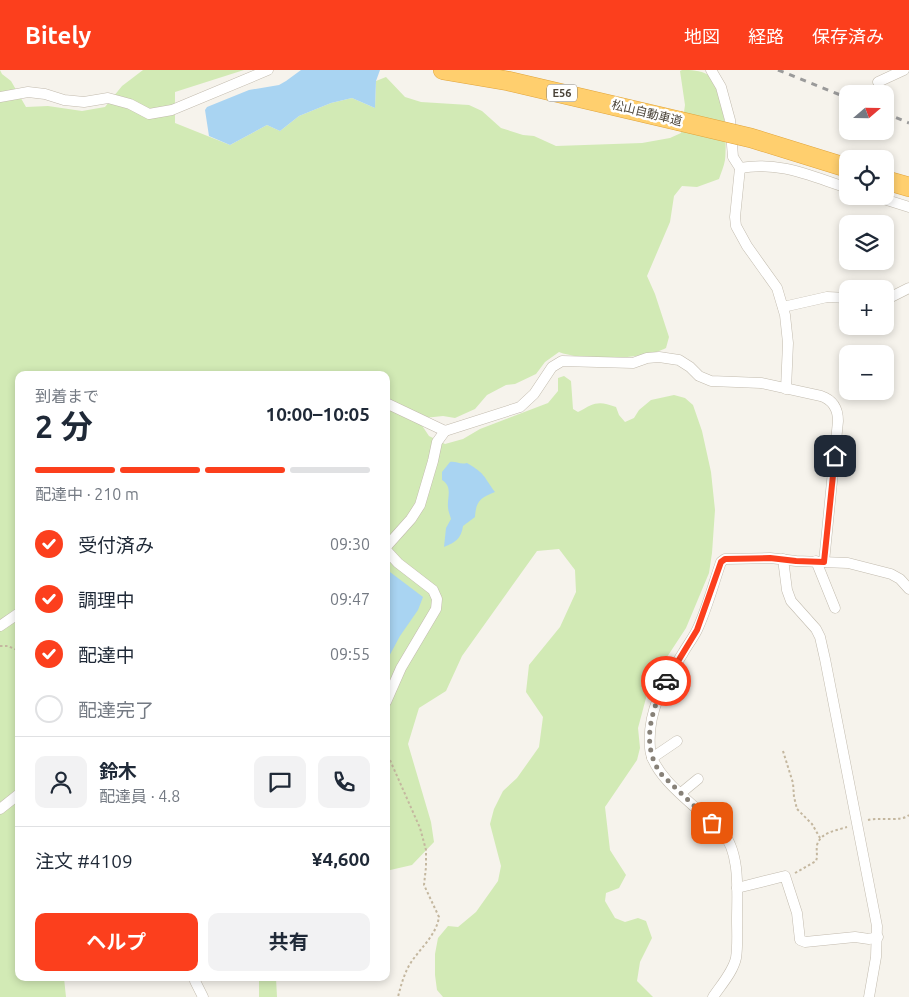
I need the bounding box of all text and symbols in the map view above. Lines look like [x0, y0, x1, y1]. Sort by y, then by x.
text: Bitely [25, 22, 91, 49]
text: 地図 [684, 26, 720, 46]
text: 経路 [748, 26, 784, 46]
text: 保存済み [812, 26, 884, 46]
road number: E56 [547, 84, 577, 102]
north arrow [839, 85, 894, 140]
map controls [839, 85, 894, 400]
street label: 松山自動車道 [611, 97, 684, 128]
button: locate [839, 150, 894, 205]
button: layers [839, 215, 894, 270]
button: + [839, 280, 894, 335]
button: − [839, 345, 894, 400]
text: 到着まで [35, 387, 99, 405]
text: 10:00–10:05 [265, 403, 370, 425]
text: 2 分 [35, 408, 93, 444]
pin [814, 435, 856, 477]
icon: home [821, 442, 849, 470]
text: 配達中 · 210 m [35, 485, 139, 503]
icon: check [35, 530, 63, 558]
text: 受付済み [78, 534, 154, 556]
text: 09:30 [330, 535, 370, 553]
icon: check [35, 585, 63, 613]
text: 調理中 [78, 589, 135, 611]
text: 09:47 [330, 590, 370, 608]
icon: check [35, 640, 63, 668]
text: 配達中 [78, 644, 135, 666]
text: 09:55 [330, 645, 370, 663]
courier [641, 656, 691, 706]
icon: car [652, 667, 680, 695]
text: 配達完了 [78, 699, 154, 721]
button: person [35, 756, 87, 808]
button: chat [254, 756, 306, 808]
button: phone [318, 756, 370, 808]
text: 鈴木 [99, 760, 137, 782]
text: 配達員 · 4.8 [99, 787, 180, 805]
pin [691, 802, 733, 844]
icon: bag [698, 809, 726, 837]
text: ¥4,600 [312, 848, 370, 870]
text: 注文 #4109 [35, 850, 133, 872]
button: ヘルプ [35, 913, 198, 971]
button: 共有 [208, 913, 370, 971]

